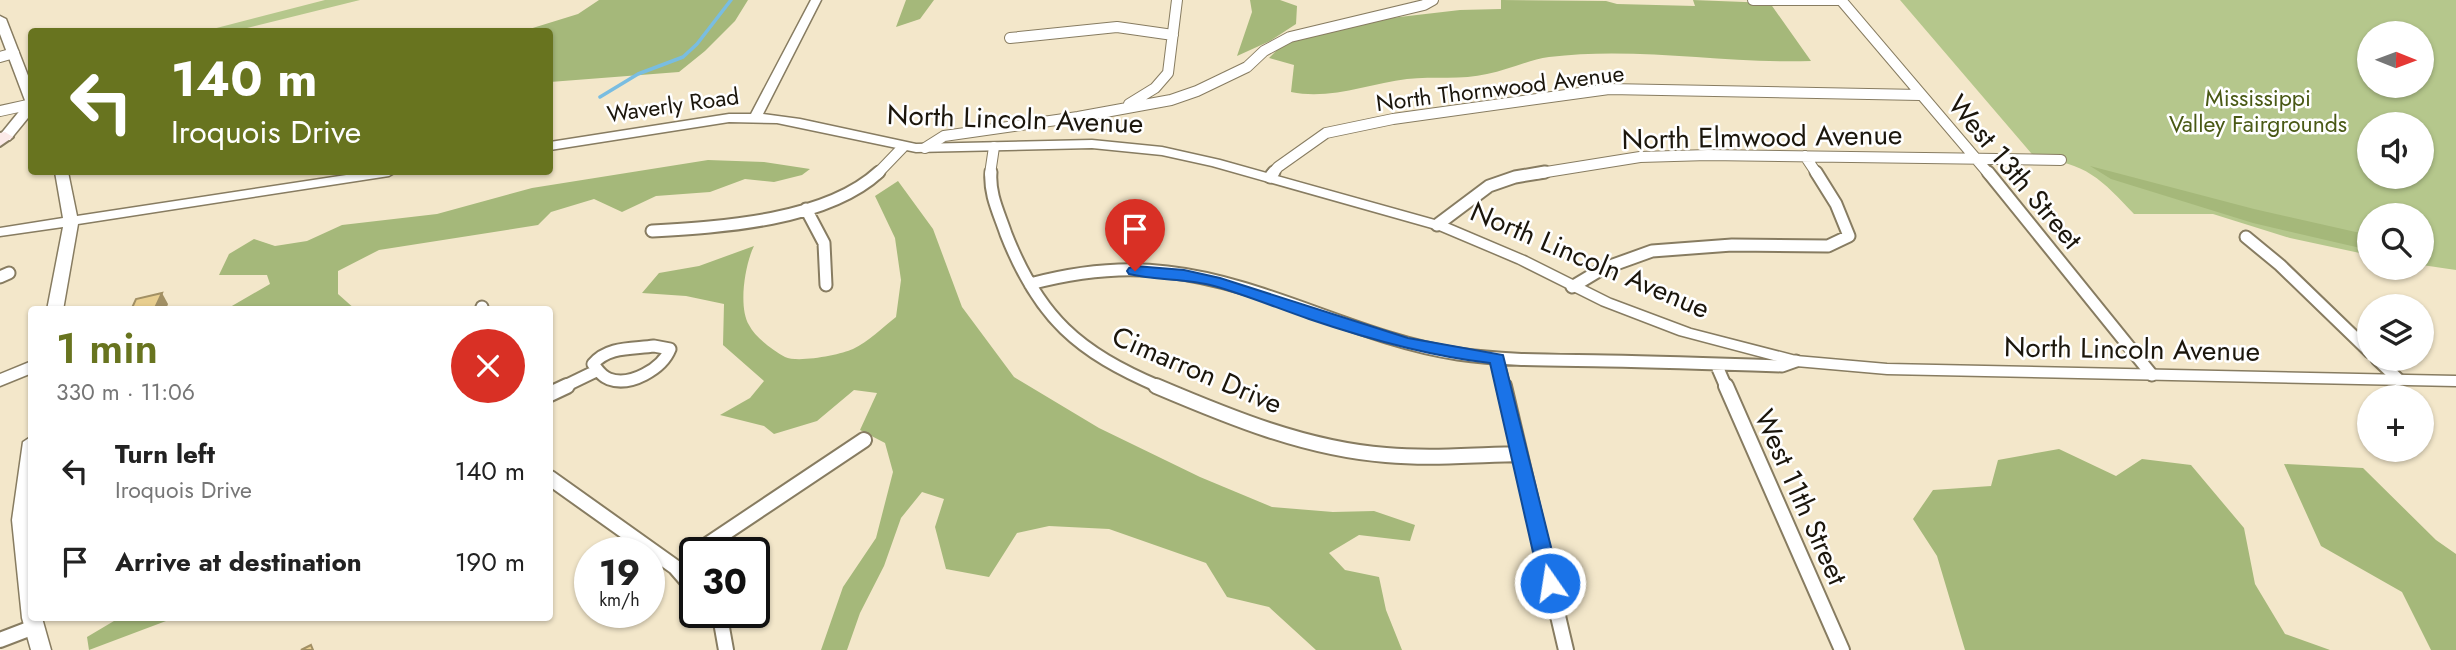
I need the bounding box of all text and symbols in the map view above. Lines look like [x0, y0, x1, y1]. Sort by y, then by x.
north arrow [2357, 21, 2434, 98]
map controls [2357, 21, 2434, 462]
text: 140 m [171, 44, 317, 114]
icon: left [56, 56, 147, 147]
street label: North Thornwood Avenue [1374, 56, 1626, 120]
street label: Waverly Road [605, 79, 741, 131]
park label: Mississippi Valley Fairgrounds [2169, 81, 2347, 141]
street label: West 13th Street [1938, 86, 2092, 258]
street label: North Lincoln Avenue [886, 94, 1144, 144]
text: Iroquois Drive [171, 109, 361, 155]
button: sound [2357, 112, 2434, 189]
street label: North Elmwood Avenue [1621, 114, 1903, 160]
street label: North Lincoln Avenue [1464, 191, 1716, 329]
pin [1105, 199, 1165, 271]
button: search [2357, 203, 2434, 280]
icon: arrive [1116, 210, 1154, 248]
button: layers [2357, 294, 2434, 371]
street label: Cimarron Drive [1106, 316, 1288, 424]
text: 1 min [56, 318, 158, 379]
street label: North Lincoln Avenue [2003, 326, 2261, 372]
button: close [451, 329, 525, 403]
text: 330 m · 11:06 [56, 375, 195, 409]
button: + [2357, 385, 2434, 462]
street label: West 11th Street [1744, 403, 1858, 592]
text: Turn left [115, 435, 215, 473]
icon: left [56, 452, 94, 490]
text: 140 m [454, 452, 525, 490]
text: Iroquois Drive [115, 473, 252, 507]
speed limit sign: 30 [679, 537, 770, 628]
icon: arrive [56, 543, 94, 581]
text: Arrive at destination [115, 543, 362, 581]
text: 190 m [455, 543, 525, 581]
position arrow [1513, 546, 1587, 620]
text: 19 [599, 548, 640, 598]
text: km/h [599, 587, 640, 613]

